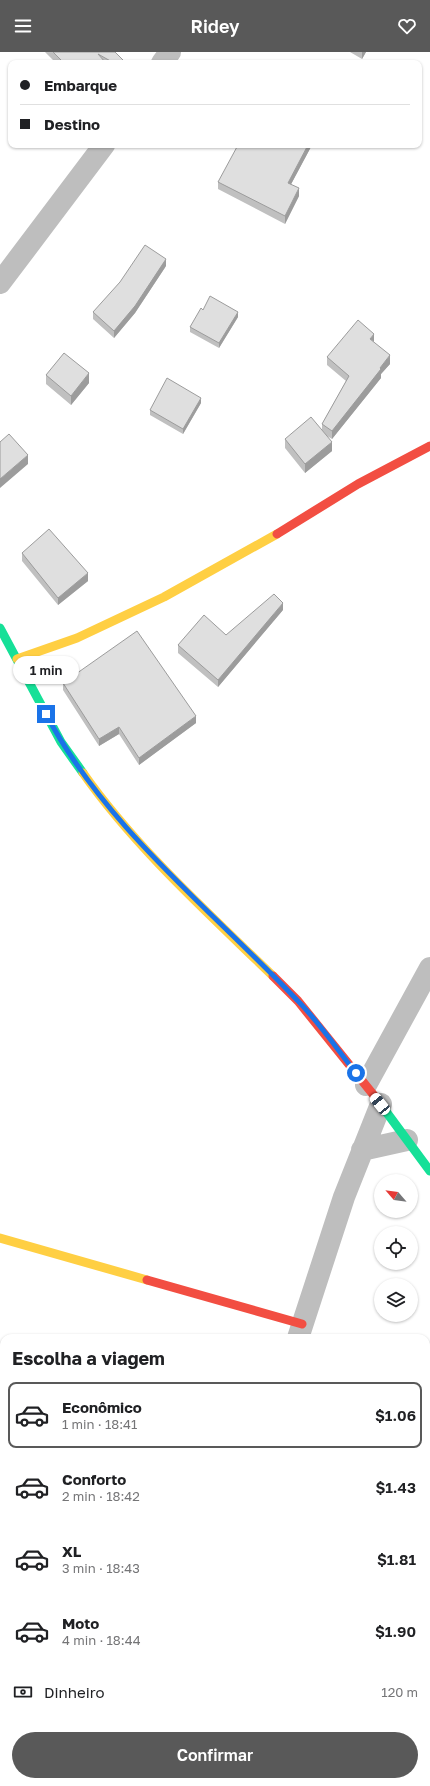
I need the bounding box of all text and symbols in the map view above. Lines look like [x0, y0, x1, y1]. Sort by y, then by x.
icon: menu [12, 15, 34, 37]
text: Ridey [191, 15, 239, 37]
icon: heart [396, 15, 418, 37]
text: Embarque [44, 76, 117, 94]
text: Destino [44, 115, 100, 133]
callout: 1 min [13, 656, 79, 684]
text: 1 min [30, 662, 62, 678]
route end [37, 705, 55, 723]
route start [347, 1064, 365, 1082]
car [368, 1091, 392, 1117]
north arrow [374, 1174, 418, 1218]
map controls [374, 1174, 418, 1322]
button: locate [374, 1226, 418, 1270]
button: layers [374, 1278, 418, 1322]
text: Escolha a viagem [12, 1347, 165, 1369]
icon: car [14, 1397, 50, 1433]
text: Econômico [62, 1398, 142, 1416]
text: $1.06 [375, 1406, 416, 1424]
text: 1 min · 18:41 [62, 1416, 137, 1432]
icon: car [14, 1469, 50, 1505]
text: Conforto [62, 1470, 126, 1488]
text: $1.43 [375, 1478, 416, 1496]
text: 2 min · 18:42 [62, 1488, 140, 1504]
icon: car [14, 1541, 50, 1577]
text: XL [62, 1542, 81, 1560]
text: $1.81 [377, 1550, 416, 1568]
text: 3 min · 18:43 [62, 1560, 140, 1576]
icon: car [14, 1613, 50, 1649]
text: Moto [62, 1614, 99, 1632]
text: $1.90 [375, 1622, 416, 1640]
text: 4 min · 18:44 [62, 1632, 141, 1648]
icon: cash [12, 1681, 34, 1703]
text: Dinheiro [44, 1683, 104, 1701]
text: 120 m [381, 1684, 418, 1700]
button: Confirmar [12, 1732, 418, 1778]

